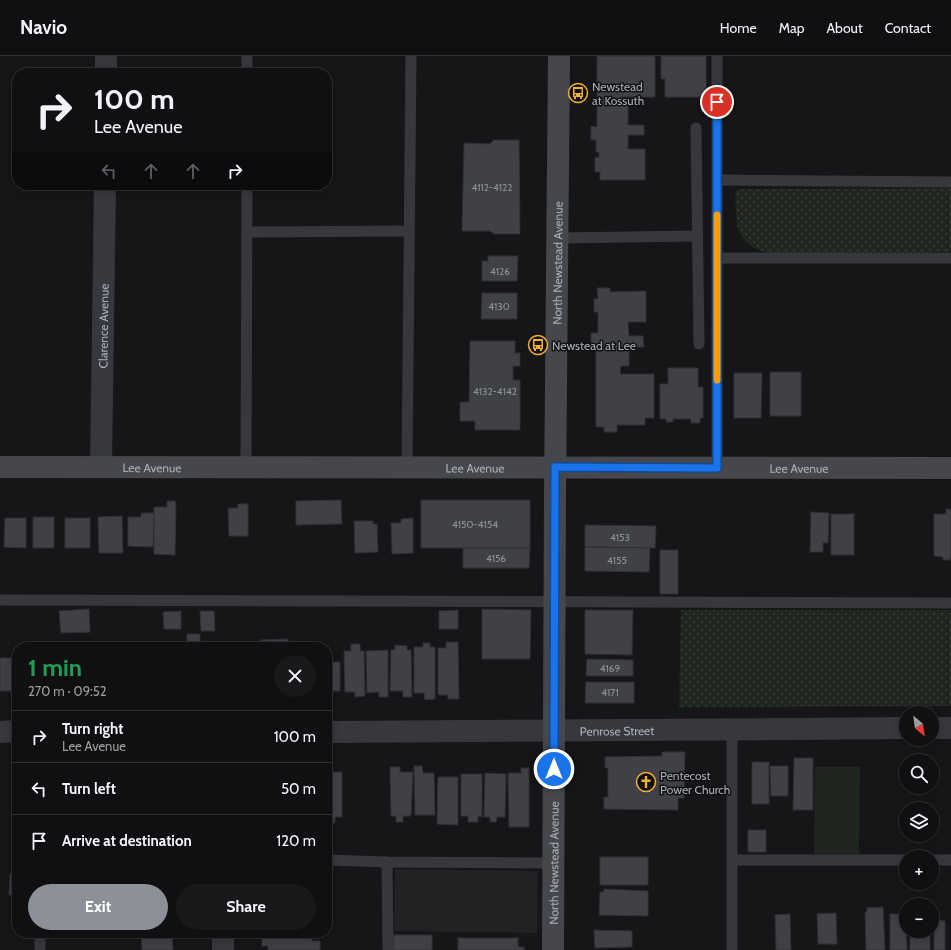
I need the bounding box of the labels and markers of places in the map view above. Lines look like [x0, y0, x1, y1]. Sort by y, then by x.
place label: Newstead at Kossuth [592, 79, 644, 108]
bus stop icon: Newstead at Kossuth [567, 82, 589, 104]
pin [700, 85, 734, 119]
bus stop icon: Newstead at Lee [527, 334, 549, 356]
place label: Newstead at Lee [552, 338, 636, 353]
place label: Pentecost Power Church [660, 768, 730, 797]
church icon: Pentecost Power Church [635, 771, 657, 793]

